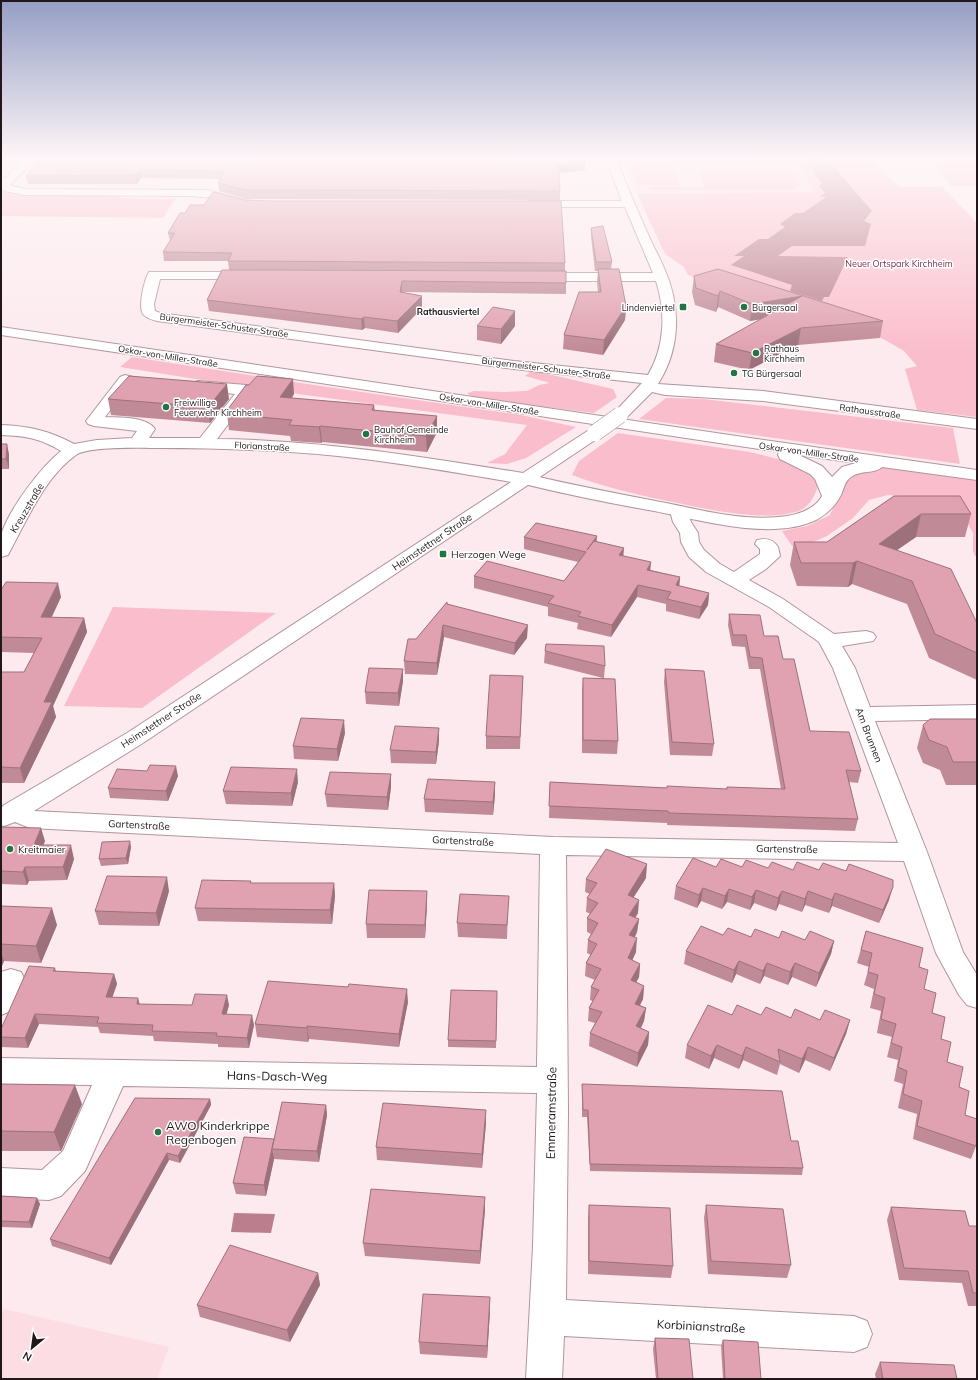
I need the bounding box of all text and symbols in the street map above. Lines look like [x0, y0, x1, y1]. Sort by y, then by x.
park label: Neuer Ortspark Kirchheim [845, 258, 953, 269]
place label: Lindenviertel [622, 302, 675, 313]
marker: Lindenviertel [678, 302, 688, 312]
marker: Bürgersaal [739, 302, 749, 312]
place label: Bürgersaal [752, 302, 797, 313]
district label: Rathausviertel [417, 306, 479, 317]
street label: Bürgermeister-Schuster-Straße [159, 311, 289, 339]
street label: Oskar-von-Miller-Straße [117, 343, 219, 369]
place label: Rathaus Kirchheim [764, 343, 805, 364]
marker: Rathaus Kirchheim [751, 348, 761, 358]
street label: Bürgermeister-Schuster-Straße [481, 355, 611, 381]
marker: TG Bürgersaal [729, 368, 739, 378]
place label: TG Bürgersaal [742, 368, 801, 379]
street label: Oskar-von-Miller-Straße [438, 391, 540, 417]
place label: Freiwillige Feuerwehr Kirchheim [174, 397, 262, 418]
street label: Rathausstraße [839, 401, 902, 421]
marker: Freiwillige Feuerwehr Kirchheim [161, 402, 171, 412]
place label: Bauhof Gemeinde Kirchheim [374, 424, 449, 445]
marker: Bauhof Gemeinde Kirchheim [361, 429, 371, 439]
street label: Florianstraße [234, 439, 290, 453]
street label: Oskar-von-Miller-Straße [758, 440, 860, 464]
street label: Kreuzstraße [7, 481, 47, 535]
street label: Heimstettner Straße [390, 510, 474, 574]
place label: Herzogen Wege [451, 548, 526, 561]
marker: Herzogen Wege [438, 549, 448, 559]
street label: Heimstettner Straße [118, 689, 204, 751]
street label: Am Brunnen [853, 706, 886, 765]
street label: Gartenstraße [108, 817, 170, 833]
street label: Gartenstraße [432, 833, 494, 849]
street label: Gartenstraße [756, 842, 818, 856]
place label: Kreitmaier [18, 843, 66, 856]
marker: Kreitmaier [5, 844, 15, 854]
street label: Emmeramstraße [543, 1067, 559, 1159]
street label: Hans-Dasch-Weg [227, 1068, 327, 1084]
place label: AWO Kinderkrippe Regenbogen [166, 1118, 270, 1147]
marker: AWO Kinderkrippe Regenbogen [153, 1127, 163, 1137]
street label: Korbinianstraße [656, 1316, 746, 1336]
north arrow [12, 1328, 52, 1368]
text: N [20, 1349, 34, 1365]

